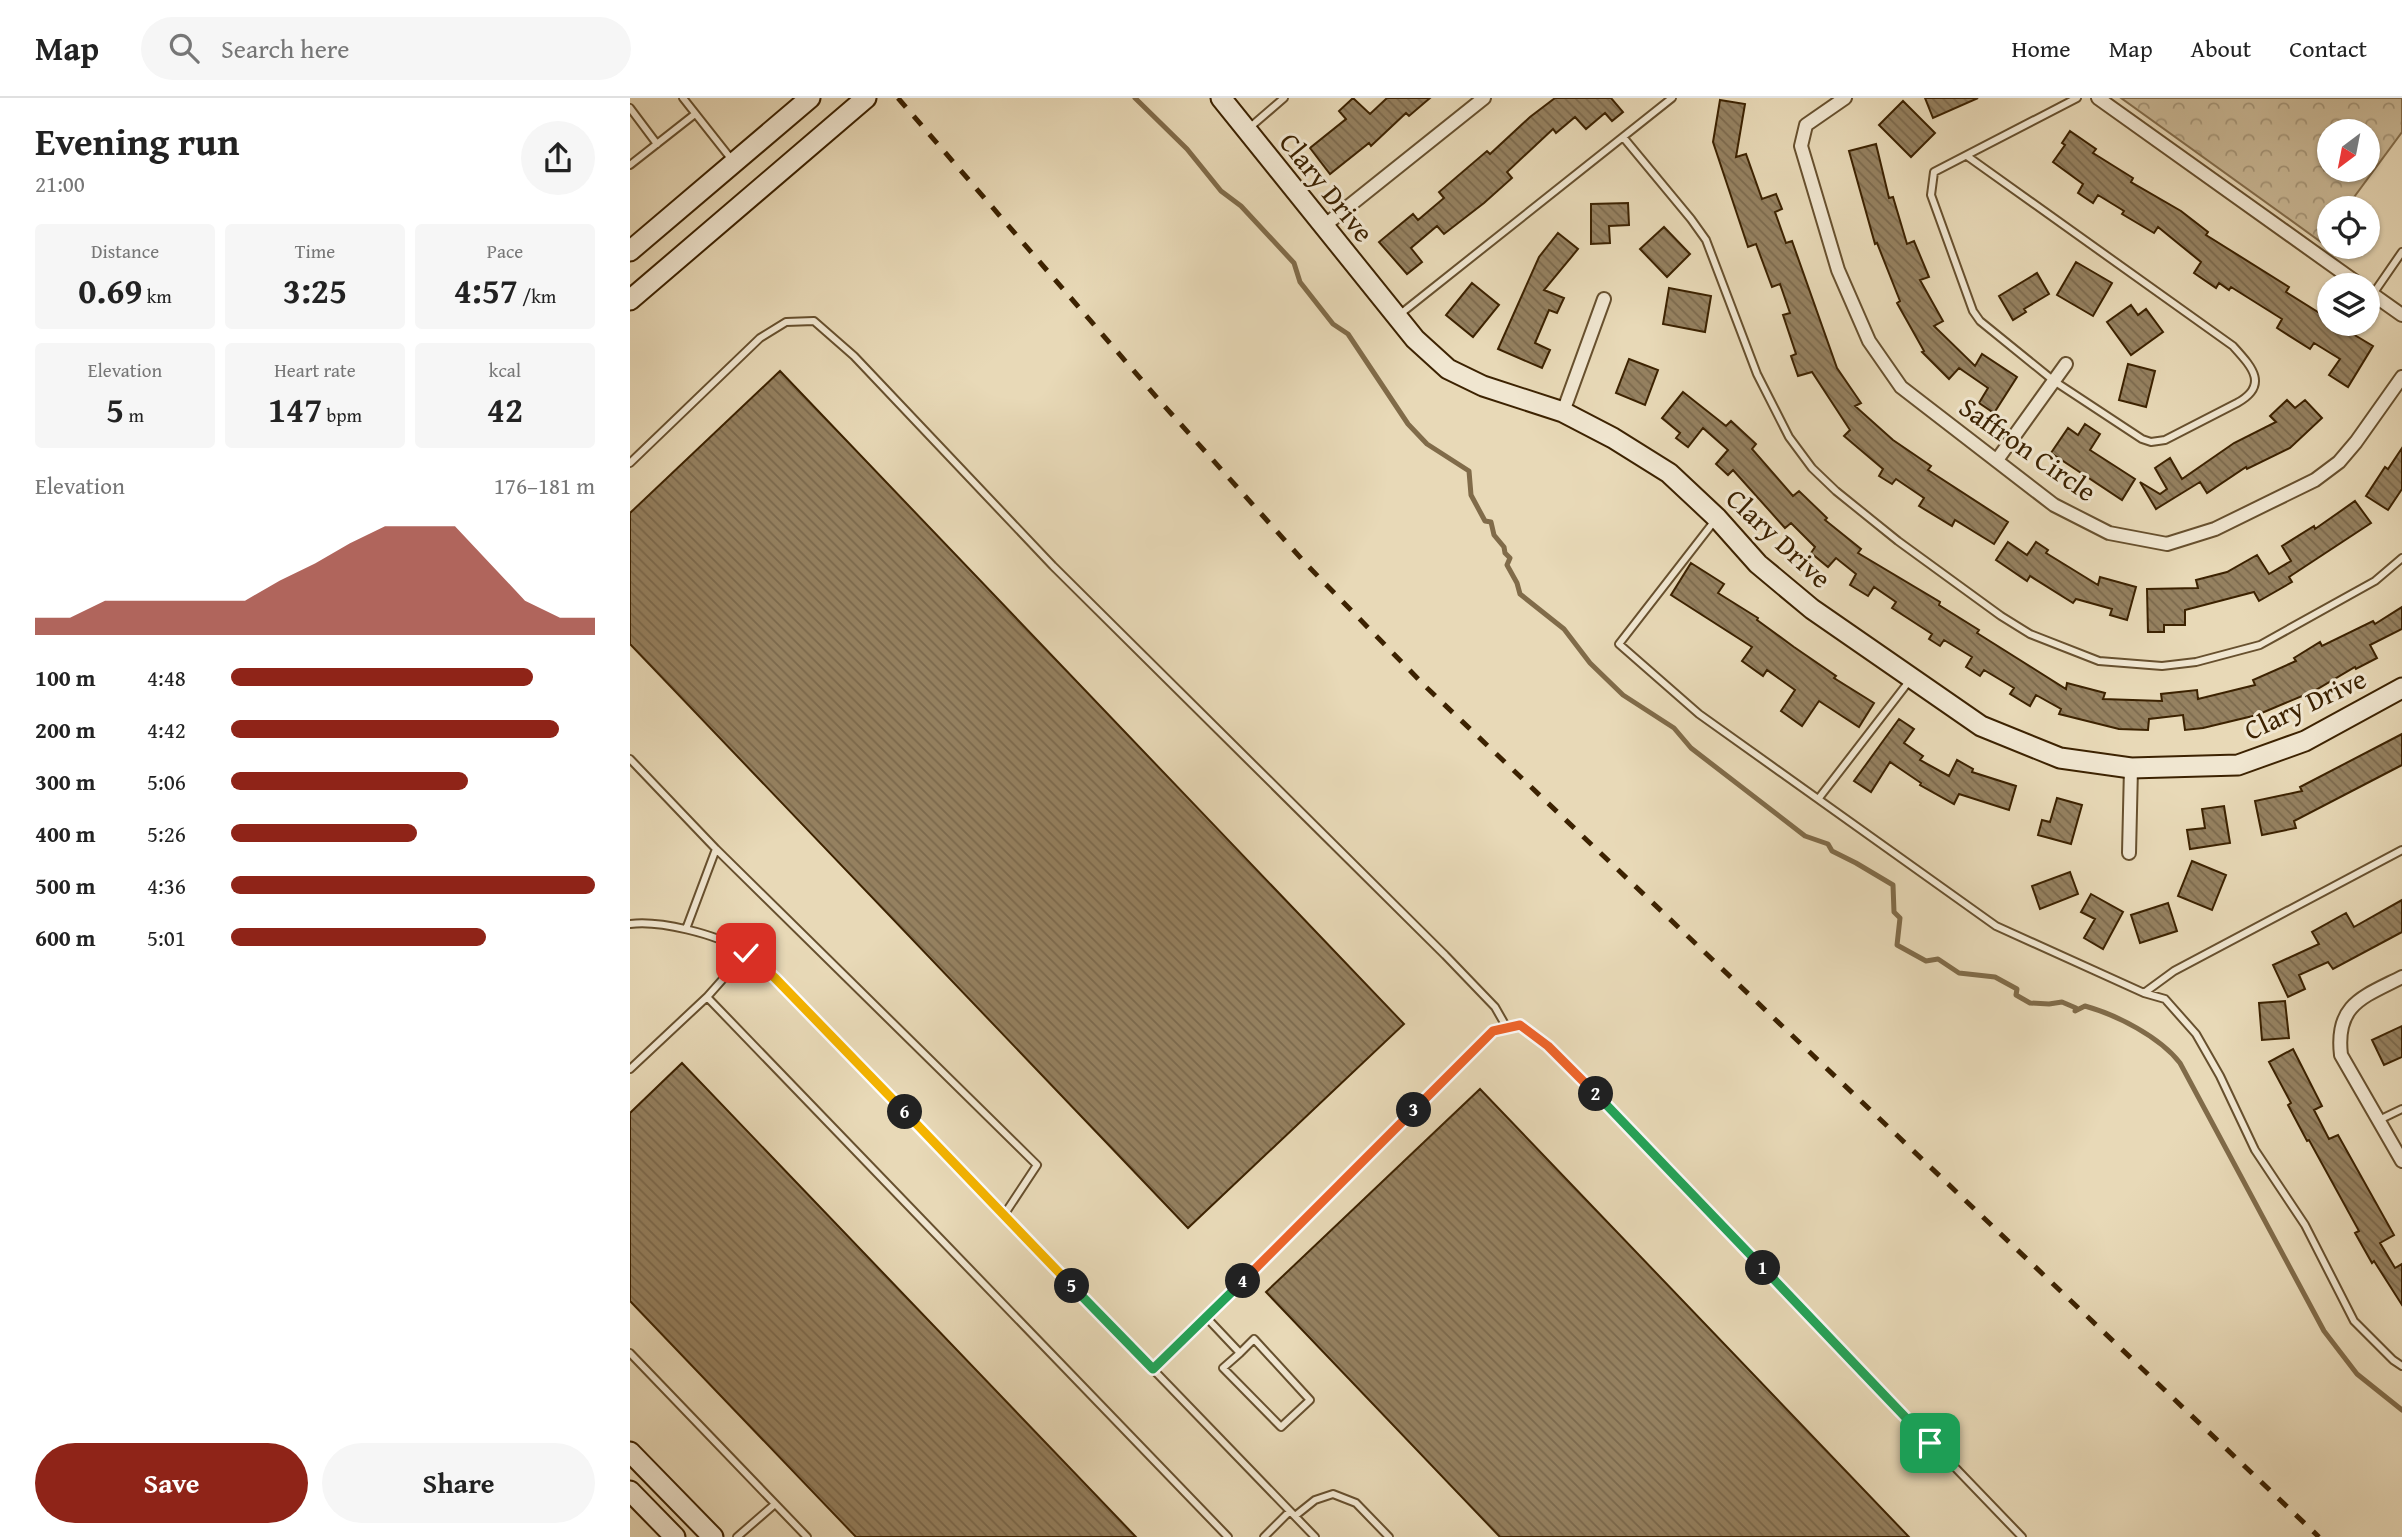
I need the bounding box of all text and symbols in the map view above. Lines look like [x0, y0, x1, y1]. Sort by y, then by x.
search box [141, 17, 631, 80]
text: Map [35, 24, 99, 72]
icon: search [165, 29, 203, 67]
text: Search here [221, 29, 349, 68]
text: Home [2012, 31, 2071, 66]
text: Map [2109, 31, 2153, 66]
text: About [2191, 31, 2251, 66]
text: Contact [2289, 31, 2367, 66]
text: Evening run [35, 113, 239, 169]
north arrow [2317, 119, 2380, 182]
map controls [2317, 119, 2380, 336]
button: share [521, 121, 595, 195]
street label: Clary Drive [1270, 123, 1384, 250]
text: 21:00 [35, 167, 85, 200]
button: locate [2317, 196, 2380, 259]
text: Distance [91, 237, 159, 265]
text: Time [295, 237, 335, 265]
text: Pace [487, 237, 523, 265]
text: 0.69 [78, 265, 142, 316]
text: 3:25 [283, 265, 347, 316]
text: 4:57 [454, 265, 518, 316]
button: layers [2317, 273, 2380, 336]
text: km [142, 282, 172, 310]
text: /km [518, 282, 556, 310]
text: Elevation [88, 356, 162, 384]
text: Heart rate [274, 356, 356, 384]
text: kcal [489, 356, 521, 384]
text: 5 [106, 384, 124, 435]
text: 147 [268, 384, 322, 435]
text: 42 [487, 384, 523, 435]
street label: Saffron Circle [1951, 386, 2105, 511]
text: m [124, 401, 144, 429]
text: bpm [322, 401, 362, 429]
text: Elevation [35, 469, 125, 502]
text: 176–181 m [494, 469, 595, 502]
street label: Clary Drive [1718, 478, 1841, 597]
street label: Clary Drive [2237, 657, 2373, 750]
text: 100 m [35, 661, 96, 694]
text: 4:48 [147, 661, 186, 694]
text: 200 m [35, 713, 96, 746]
text: 4:42 [147, 713, 186, 746]
text: 300 m [35, 765, 96, 798]
text: 5:06 [147, 765, 186, 798]
text: 400 m [35, 817, 96, 850]
text: 5:26 [147, 817, 186, 850]
text: 500 m [35, 869, 96, 902]
text: 4:36 [147, 869, 186, 902]
text: 600 m [35, 921, 96, 954]
text: 5:01 [147, 921, 186, 954]
pin [716, 923, 776, 983]
icon: check [727, 934, 765, 972]
pin: 2 [1578, 1076, 1614, 1112]
text: 2 [1591, 1079, 1600, 1107]
pin: 3 [1396, 1093, 1432, 1128]
pin: 6 [888, 1094, 922, 1130]
text: 3 [1409, 1095, 1418, 1123]
text: 6 [900, 1097, 909, 1125]
pin: 1 [1746, 1250, 1780, 1286]
text: 1 [1758, 1253, 1767, 1281]
pin: 4 [1226, 1264, 1260, 1298]
text: 4 [1238, 1266, 1247, 1294]
pin: 5 [1054, 1268, 1090, 1304]
text: 5 [1067, 1271, 1076, 1299]
pin [1900, 1413, 1960, 1473]
icon: arrive [1911, 1424, 1949, 1462]
button: Save [35, 1443, 308, 1523]
button: Share [322, 1443, 595, 1523]

